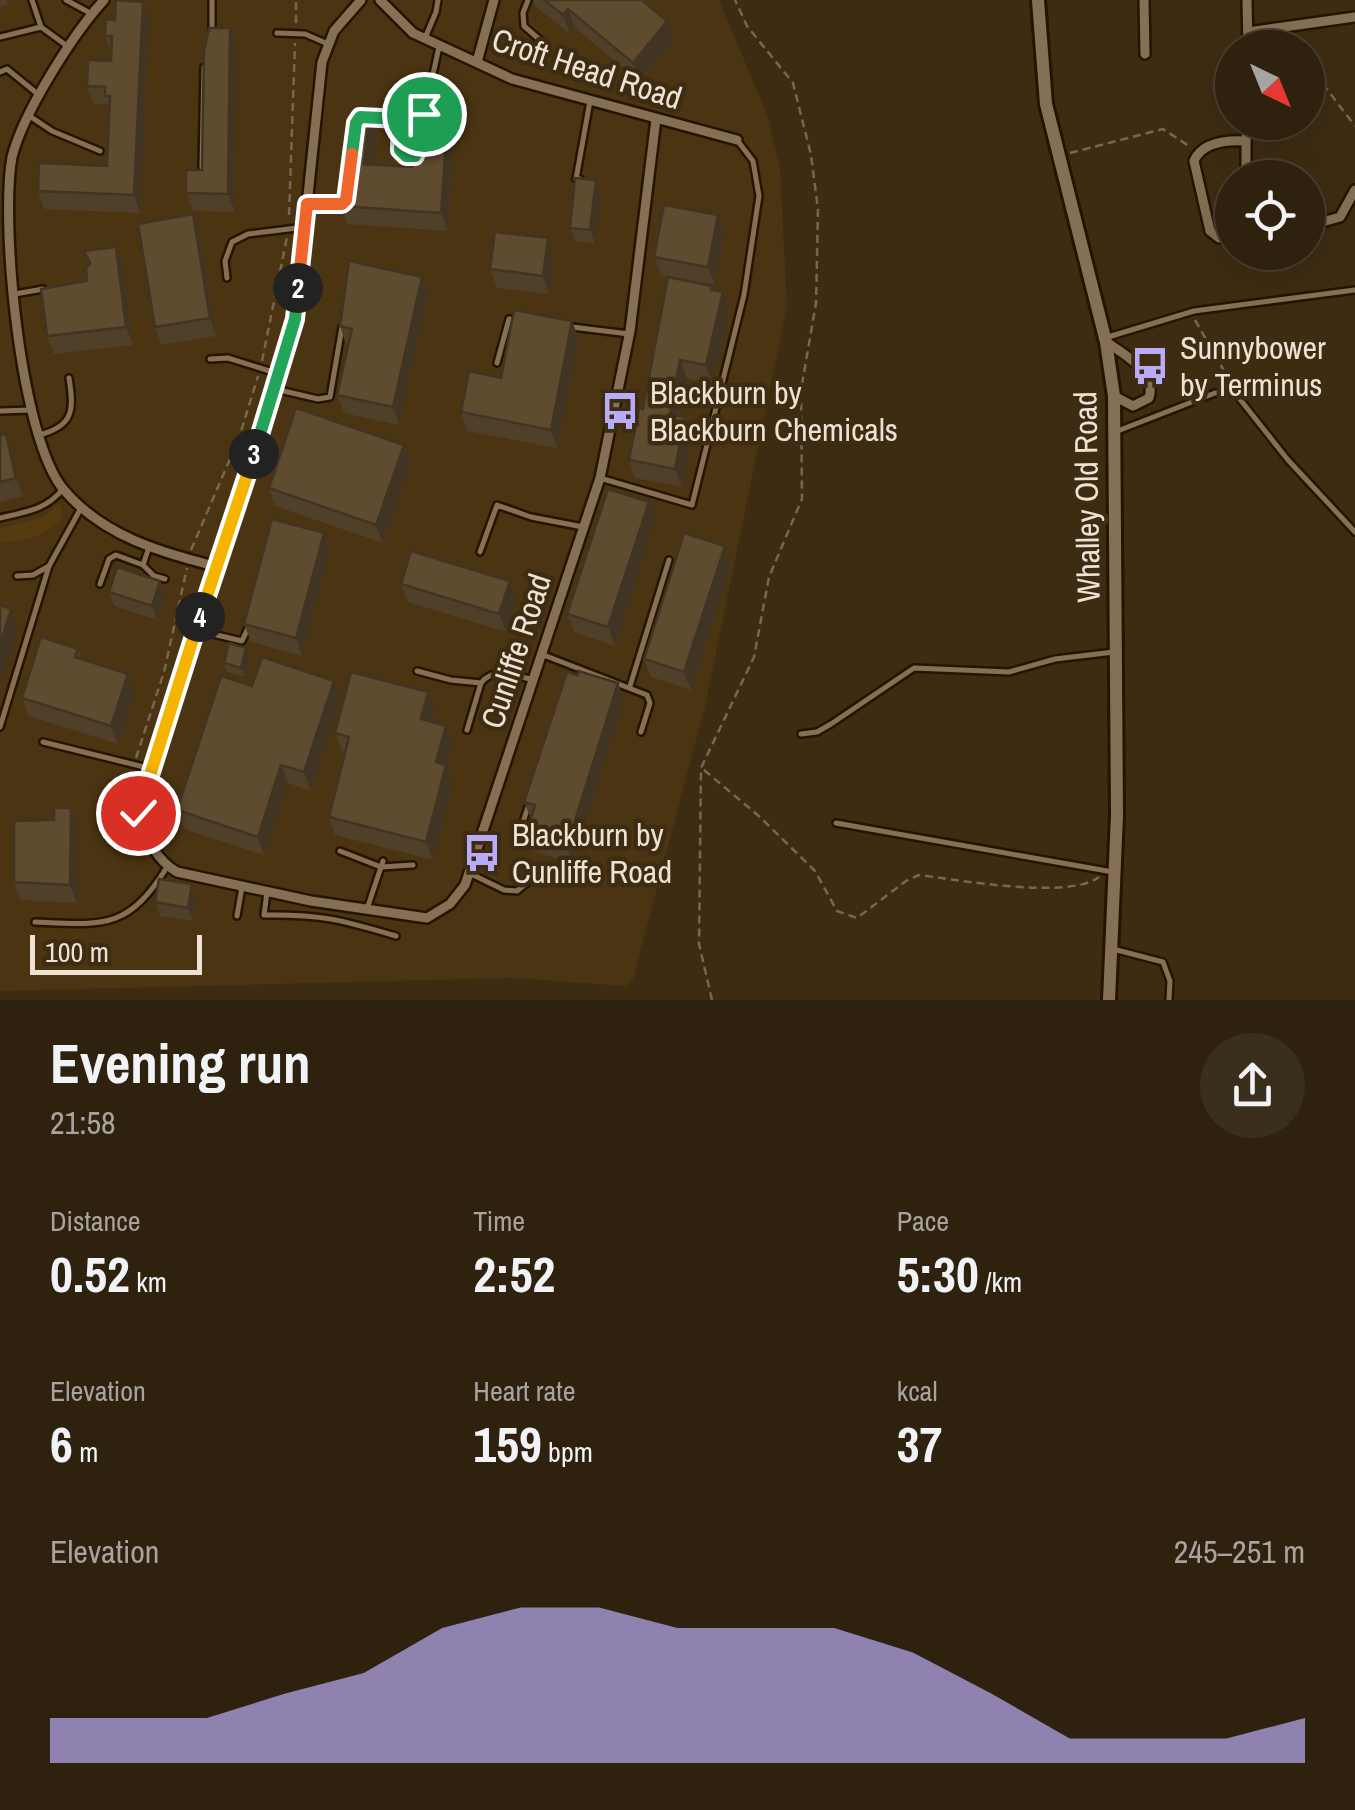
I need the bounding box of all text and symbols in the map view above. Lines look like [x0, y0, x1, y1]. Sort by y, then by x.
street label: Croft Head Road [487, 18, 687, 119]
north arrow [1215, 30, 1325, 140]
map controls [1215, 30, 1325, 270]
pin [382, 72, 467, 157]
icon: arrive [397, 87, 452, 142]
button: locate [1215, 160, 1325, 270]
pin: 2 [273, 263, 323, 313]
text: 2 [292, 269, 304, 307]
place label: Sunnybower by Terminus [1180, 326, 1326, 406]
bus stop icon: Sunnybower by Terminus [1129, 345, 1171, 387]
place label: Blackburn by Blackburn Chemicals [650, 371, 898, 451]
bus stop icon: Blackburn by Blackburn Chemicals [599, 390, 641, 432]
street label: Whalley Old Road [1063, 391, 1110, 603]
pin: 3 [229, 429, 279, 479]
text: 3 [248, 435, 260, 473]
street label: Cunliffe Road [470, 568, 561, 734]
pin: 4 [175, 592, 225, 642]
text: 4 [194, 598, 206, 636]
pin [96, 771, 181, 856]
icon: check [111, 786, 166, 841]
place label: Blackburn by Cunliffe Road [512, 813, 672, 893]
bus stop icon: Blackburn by Cunliffe Road [461, 832, 503, 874]
scale bar [30, 930, 202, 974]
text: 100 m [45, 933, 109, 971]
text: Evening run [50, 1026, 311, 1100]
button: share [1200, 1033, 1305, 1138]
text: 21:58 [50, 1101, 116, 1144]
text: Distance [50, 1202, 141, 1240]
text: Time [473, 1202, 525, 1240]
text: Pace [897, 1202, 949, 1240]
text: 0.52 [50, 1240, 130, 1308]
text: 2:52 [473, 1240, 555, 1308]
text: 5:30 [897, 1240, 979, 1308]
text: km [130, 1263, 167, 1301]
text: /km [979, 1263, 1022, 1301]
text: Elevation [50, 1372, 146, 1410]
text: Heart rate [473, 1372, 575, 1410]
text: kcal [897, 1372, 937, 1410]
text: 6 [50, 1410, 73, 1478]
text: 159 [473, 1410, 542, 1478]
text: 37 [897, 1410, 942, 1478]
text: m [73, 1433, 98, 1471]
text: bpm [542, 1433, 593, 1471]
text: Elevation [50, 1530, 159, 1573]
text: 245–251 m [1174, 1530, 1305, 1573]

